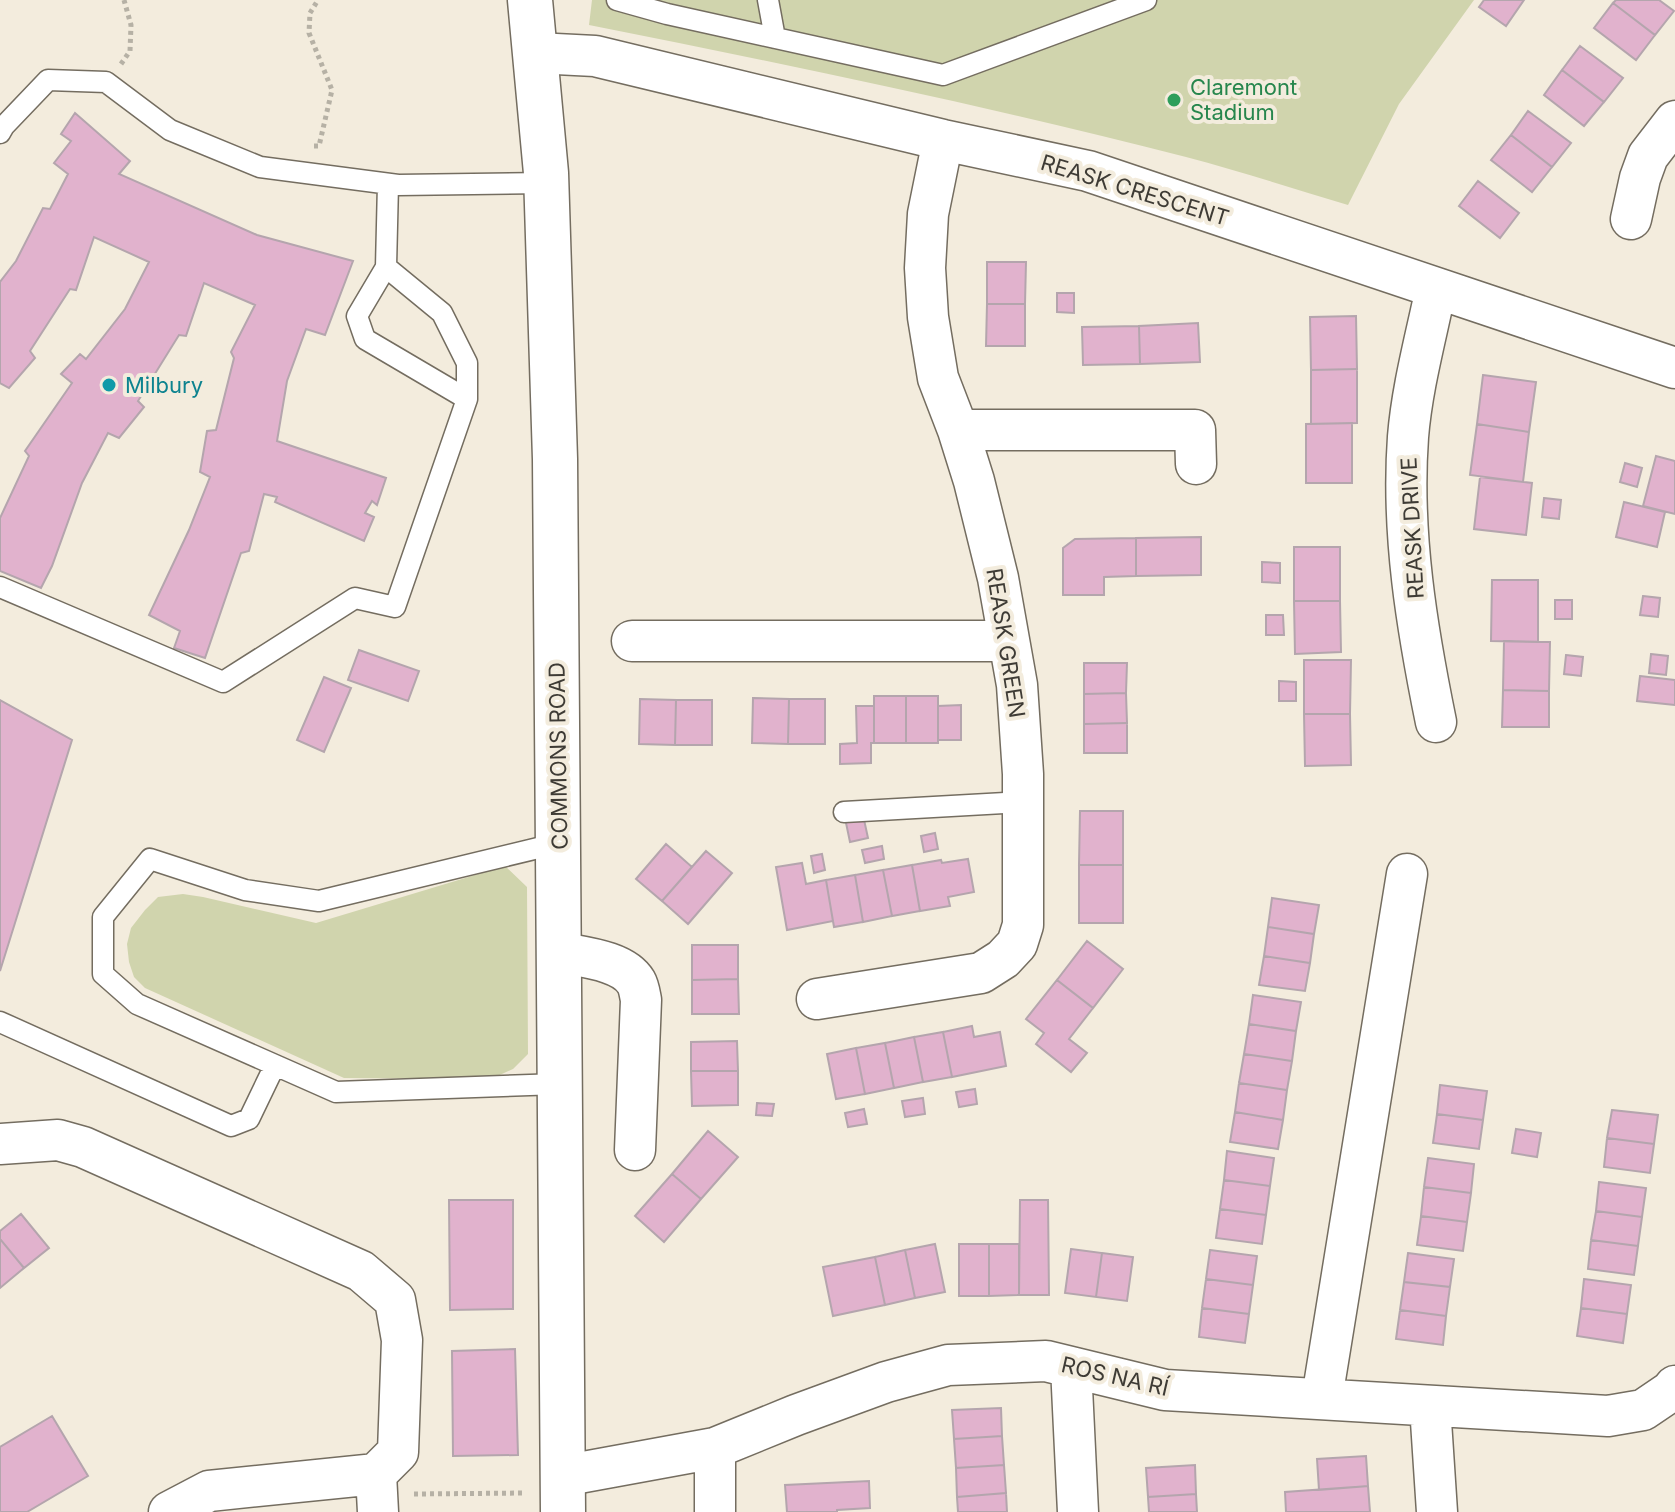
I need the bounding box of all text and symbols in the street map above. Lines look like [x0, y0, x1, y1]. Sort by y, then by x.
place label: Claremont Stadium [1190, 74, 1297, 125]
marker: Claremont Stadium [1165, 91, 1183, 109]
street label: REASK CRESCENT [1038, 149, 1232, 231]
place label: Milbury [125, 372, 203, 398]
marker: Milbury [100, 376, 118, 394]
street label: REASK DRIVE [1395, 456, 1429, 600]
street label: REASK GREEN [981, 566, 1031, 720]
street label: COMMONS ROAD [543, 662, 573, 850]
street label: ROS NA RÍ [1059, 1351, 1171, 1401]

